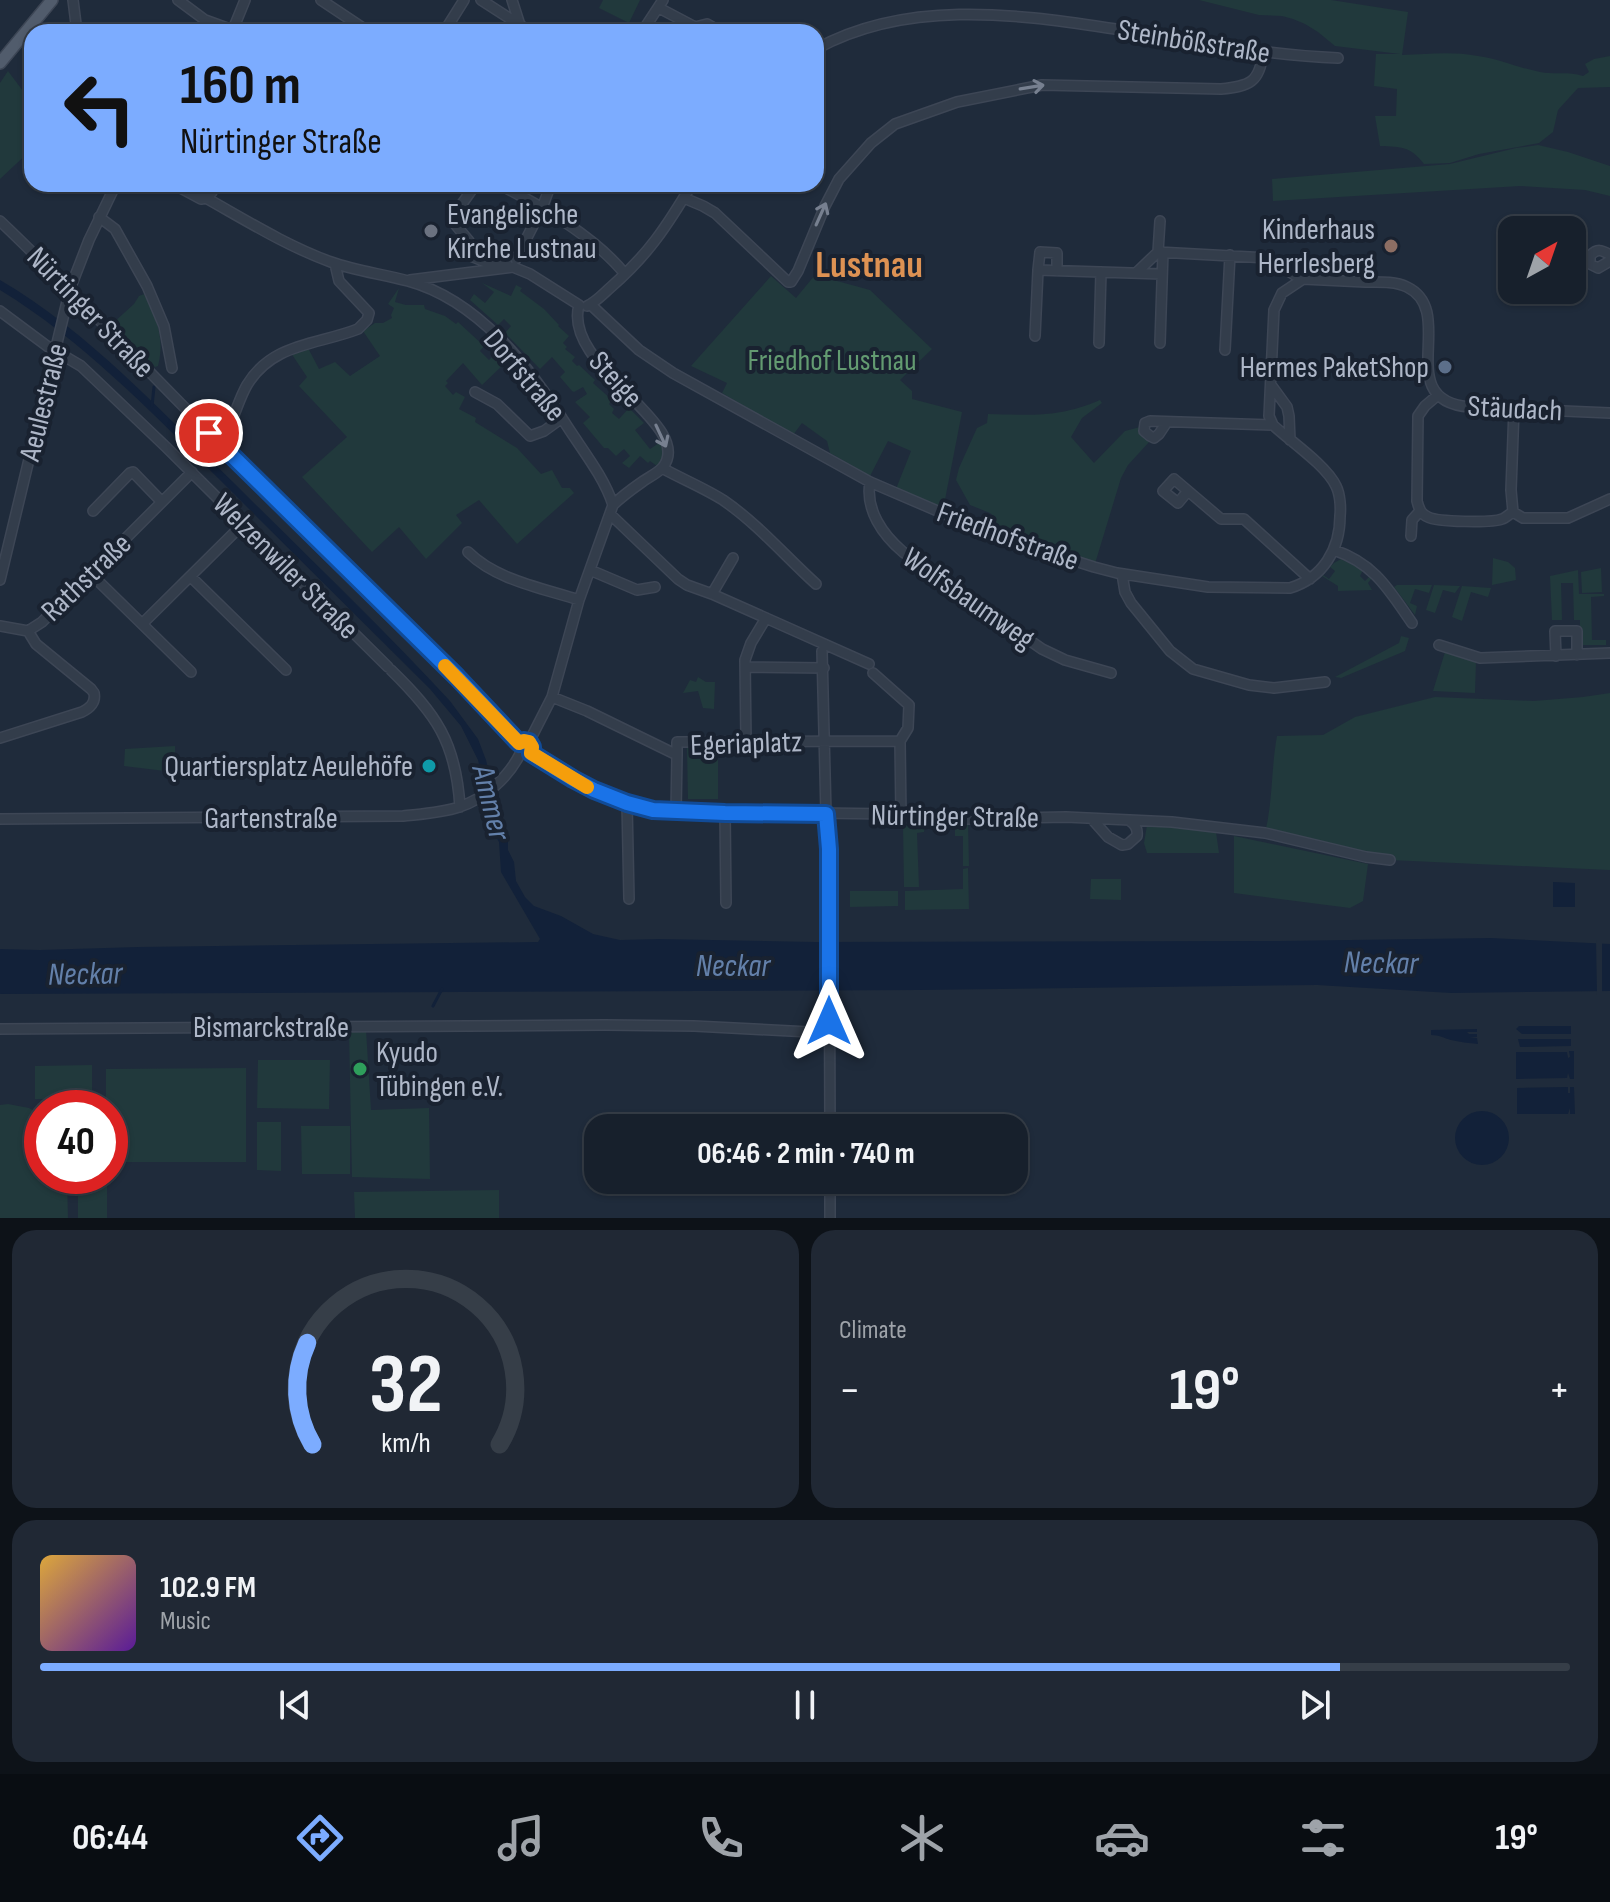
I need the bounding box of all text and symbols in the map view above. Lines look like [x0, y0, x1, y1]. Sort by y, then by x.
street label: Steinbößstraße [1115, 12, 1273, 72]
text: 160 m [180, 53, 301, 120]
icon: left [48, 56, 152, 160]
one-way arrow [1018, 79, 1044, 94]
text: Nürtinger Straße [180, 121, 382, 164]
place label: Evangelische Kirche Lustnau [447, 197, 597, 267]
one-way arrow [815, 202, 830, 227]
place label: Kinderhaus Herrlesberg [1258, 212, 1375, 282]
north arrow [1498, 216, 1586, 304]
map controls [1498, 216, 1586, 304]
marker: Evangelische Kirche Lustnau [422, 222, 440, 240]
marker: Kinderhaus Herrlesberg [1382, 237, 1400, 255]
street label: Nürtinger Straße [19, 240, 162, 386]
district label: Lustnau [815, 243, 923, 288]
street label: Dorfstraße [475, 322, 573, 429]
street label: Aeulestraße [12, 340, 76, 466]
park label: Friedhof Lustnau [747, 343, 917, 379]
street label: Steige [581, 344, 650, 415]
place label: Hermes PaketShop [1240, 350, 1429, 386]
marker: Hermes PaketShop [1436, 358, 1454, 376]
street label: Stäudach [1467, 389, 1563, 429]
pin [175, 399, 243, 467]
icon: arrive [187, 411, 231, 455]
one-way arrow [654, 424, 669, 448]
street label: Welzenwiler Straße [205, 486, 366, 647]
street label: Friedhofstraße [932, 495, 1083, 579]
street label: Rathstraße [34, 526, 139, 629]
street label: Wolfsbaumweg [895, 540, 1041, 657]
street label: Egeriaplatz [690, 724, 803, 764]
place label: Quartiersplatz Aeulehöfe [164, 749, 413, 785]
marker: Quartiersplatz Aeulehöfe [420, 757, 438, 775]
water label: Ammer [462, 759, 519, 845]
street label: Nürtinger Straße [871, 798, 1039, 836]
street label: Gartenstraße [204, 801, 338, 837]
water label: Neckar [1343, 943, 1420, 984]
water label: Neckar [696, 947, 771, 986]
water label: Neckar [47, 954, 124, 995]
position arrow [787, 979, 871, 1063]
street label: Bismarckstraße [193, 1010, 349, 1046]
place label: Kyudo Tübingen e.V. [376, 1035, 503, 1105]
marker: Kyudo Tübingen e.V. [351, 1060, 369, 1078]
speed limit sign: 40 [24, 1090, 128, 1194]
text: 06:46 · 2 min · 740 m [697, 1136, 915, 1172]
text: Climate [839, 1315, 907, 1346]
text: 32 [369, 1336, 442, 1436]
text: 19° [1169, 1355, 1240, 1427]
text: − [839, 1364, 861, 1417]
text: + [1548, 1364, 1570, 1417]
text: km/h [381, 1426, 430, 1461]
text: 102.9 FM [160, 1570, 256, 1606]
text: Music [160, 1606, 211, 1637]
icon: previous [273, 1683, 317, 1727]
icon: pause [783, 1683, 827, 1727]
icon: next [1293, 1683, 1337, 1727]
icon: directions [292, 1810, 348, 1866]
icon: music [493, 1810, 549, 1866]
icon: phone [693, 1810, 749, 1866]
icon: climate [894, 1810, 950, 1866]
icon: car [1094, 1810, 1150, 1866]
icon: filters [1295, 1810, 1351, 1866]
text: 06:44 [72, 1817, 148, 1860]
text: 19° [1495, 1817, 1538, 1860]

